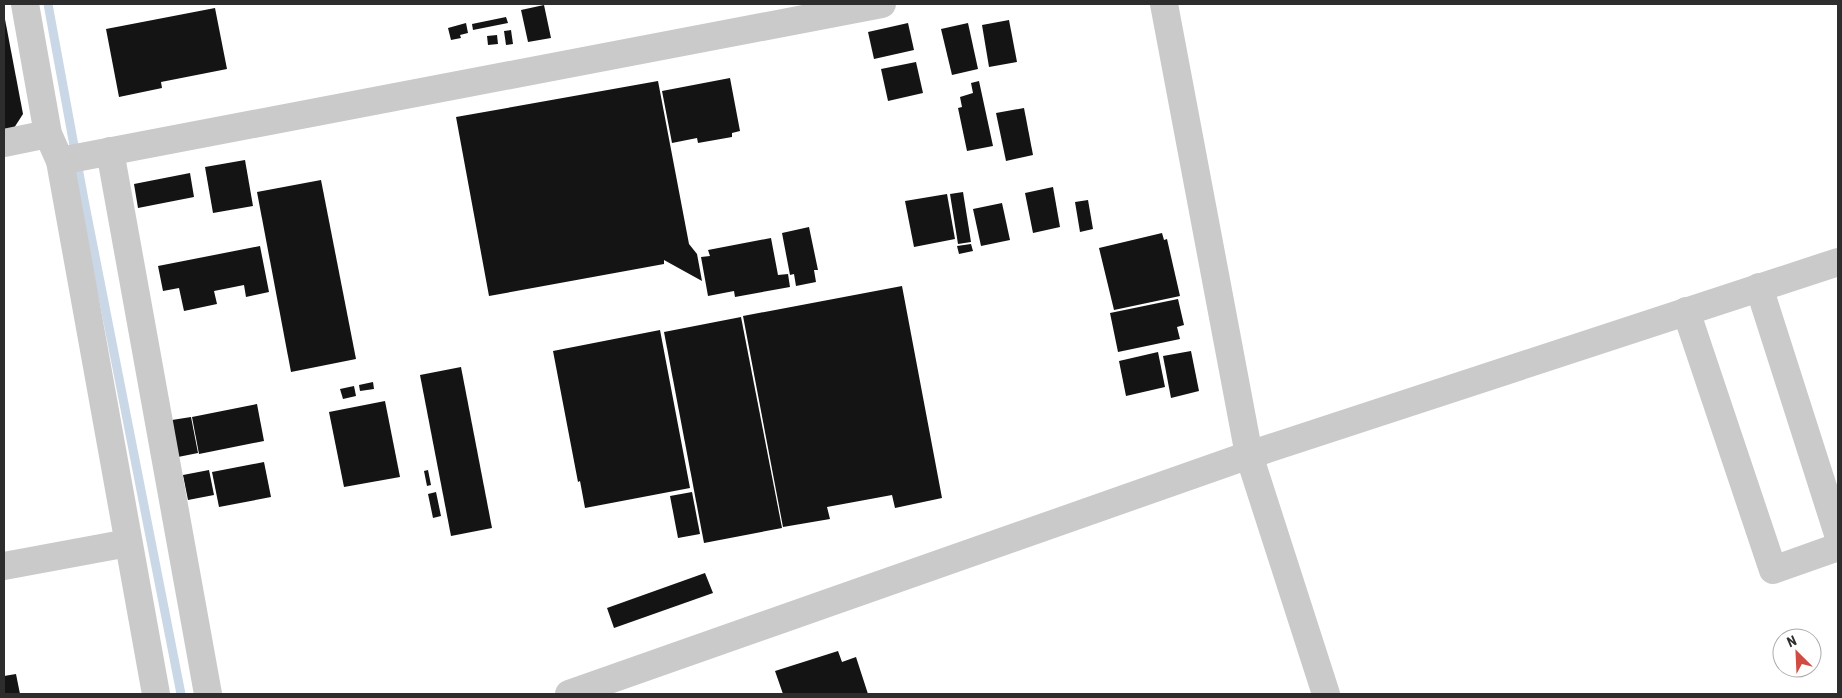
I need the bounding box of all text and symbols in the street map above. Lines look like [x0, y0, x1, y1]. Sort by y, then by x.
north arrow [1772, 628, 1822, 678]
text: N [1785, 632, 1799, 650]

